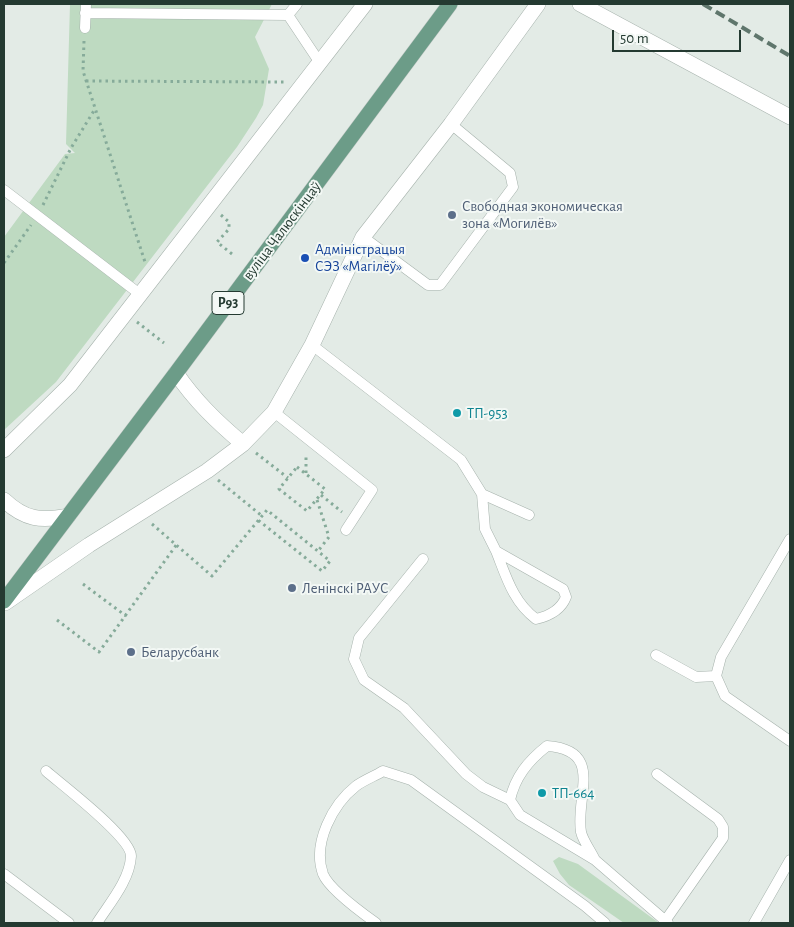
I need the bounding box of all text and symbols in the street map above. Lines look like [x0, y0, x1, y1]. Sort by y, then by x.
scale bar [614, 20, 743, 52]
text: 50 m [620, 31, 649, 46]
street label: вуліца Чалюскінцаў [239, 178, 325, 284]
place label: Свободная экономическая зона «Могилёв» [462, 197, 623, 232]
marker: Свободная экономическая зона «Могилёв» [446, 209, 458, 221]
place label: Адміністрацыя СЭЗ «Магілёў» [315, 240, 405, 275]
marker: Адміністрацыя СЭЗ «Магілёў» [299, 252, 311, 264]
road number: Р93 [212, 292, 244, 314]
place label: ТП-953 [467, 404, 508, 422]
marker: ТП-953 [451, 407, 463, 419]
place label: Ленінскі РАУС [302, 579, 388, 597]
marker: Ленінскі РАУС [286, 582, 298, 594]
place label: Беларусбанк [141, 643, 219, 661]
marker: Беларусбанк [125, 646, 137, 658]
place label: ТП-664 [552, 784, 594, 802]
marker: ТП-664 [536, 787, 548, 799]

